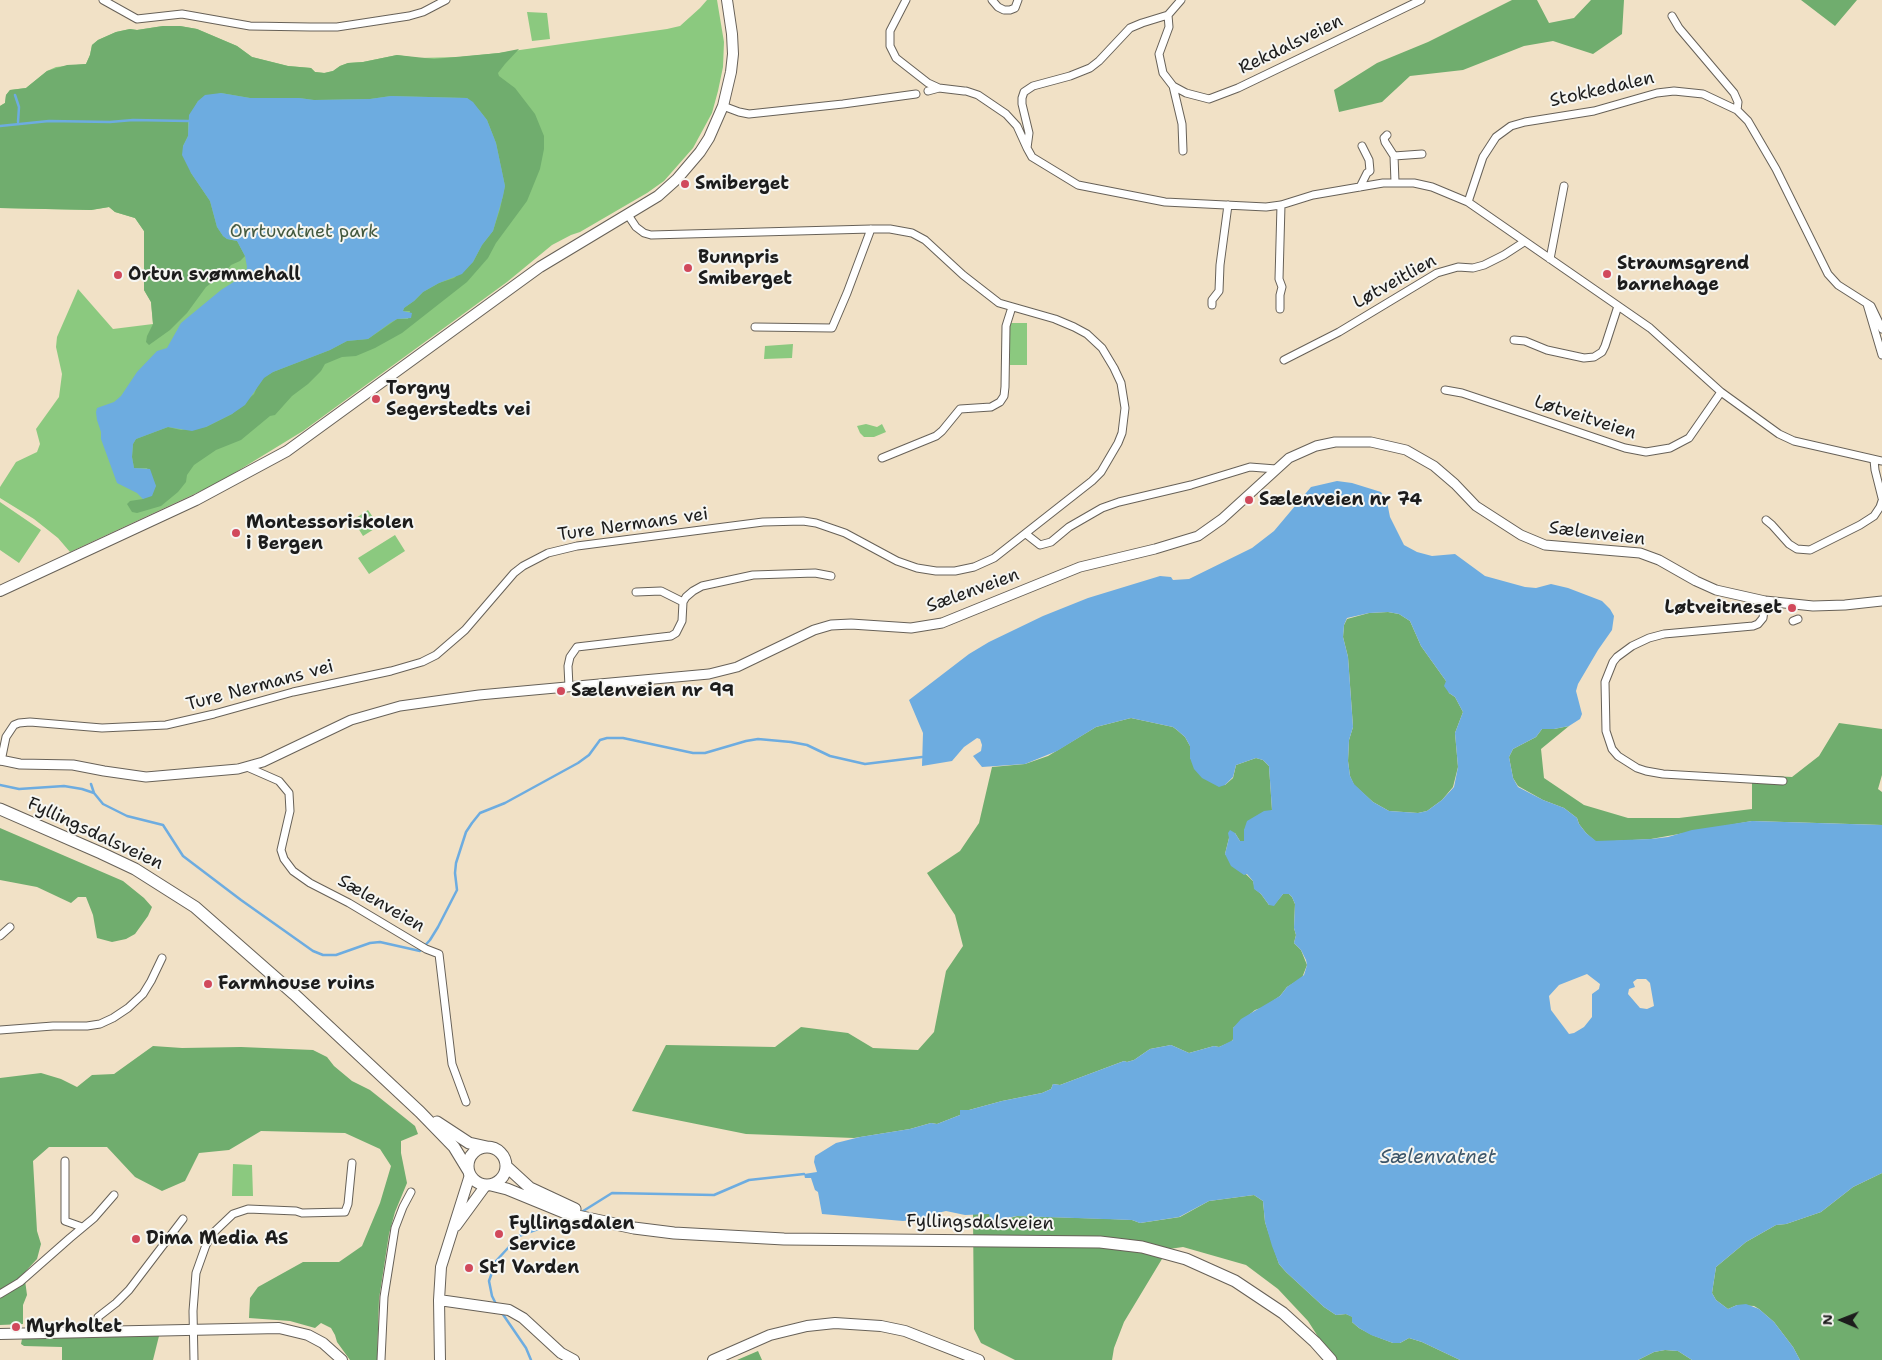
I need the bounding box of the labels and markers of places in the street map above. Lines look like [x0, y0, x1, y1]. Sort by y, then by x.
place label: Smiberget [695, 173, 789, 195]
marker: Smiberget [679, 178, 691, 190]
place label: Bunnpris Smiberget [698, 247, 792, 290]
place label: Straumsgrend barnehage [1617, 253, 1750, 296]
marker: Bunnpris Smiberget [682, 262, 694, 274]
place label: Ortun svømmehall [128, 264, 301, 286]
marker: Straumsgrend barnehage [1601, 268, 1613, 280]
marker: Ortun svømmehall [112, 269, 124, 281]
place label: Torgny Segerstedts vei [386, 378, 531, 420]
marker: Torgny Segerstedts vei [370, 393, 382, 405]
place label: Sælenveien nr 74 [1259, 489, 1422, 511]
marker: Sælenveien nr 74 [1243, 494, 1255, 506]
place label: Montessoriskolen i Bergen [246, 512, 414, 554]
marker: Montessoriskolen i Bergen [230, 527, 242, 539]
place label: Løtveitneset [1664, 597, 1782, 619]
marker: Løtveitneset [1786, 602, 1798, 614]
place label: Sælenveien nr 99 [571, 680, 734, 702]
marker: Sælenveien nr 99 [555, 685, 567, 697]
place label: Farmhouse ruins [218, 973, 375, 995]
marker: Farmhouse ruins [202, 978, 214, 990]
place label: Fyllingsdalen Service [509, 1213, 634, 1256]
place label: Dima Media AS [146, 1228, 288, 1250]
marker: Fyllingsdalen Service [493, 1228, 505, 1240]
marker: Dima Media AS [130, 1233, 142, 1245]
place label: St1 Varden [479, 1257, 579, 1279]
marker: St1 Varden [463, 1262, 475, 1274]
place label: Myrholtet [26, 1316, 122, 1338]
marker: Myrholtet [10, 1321, 22, 1333]

